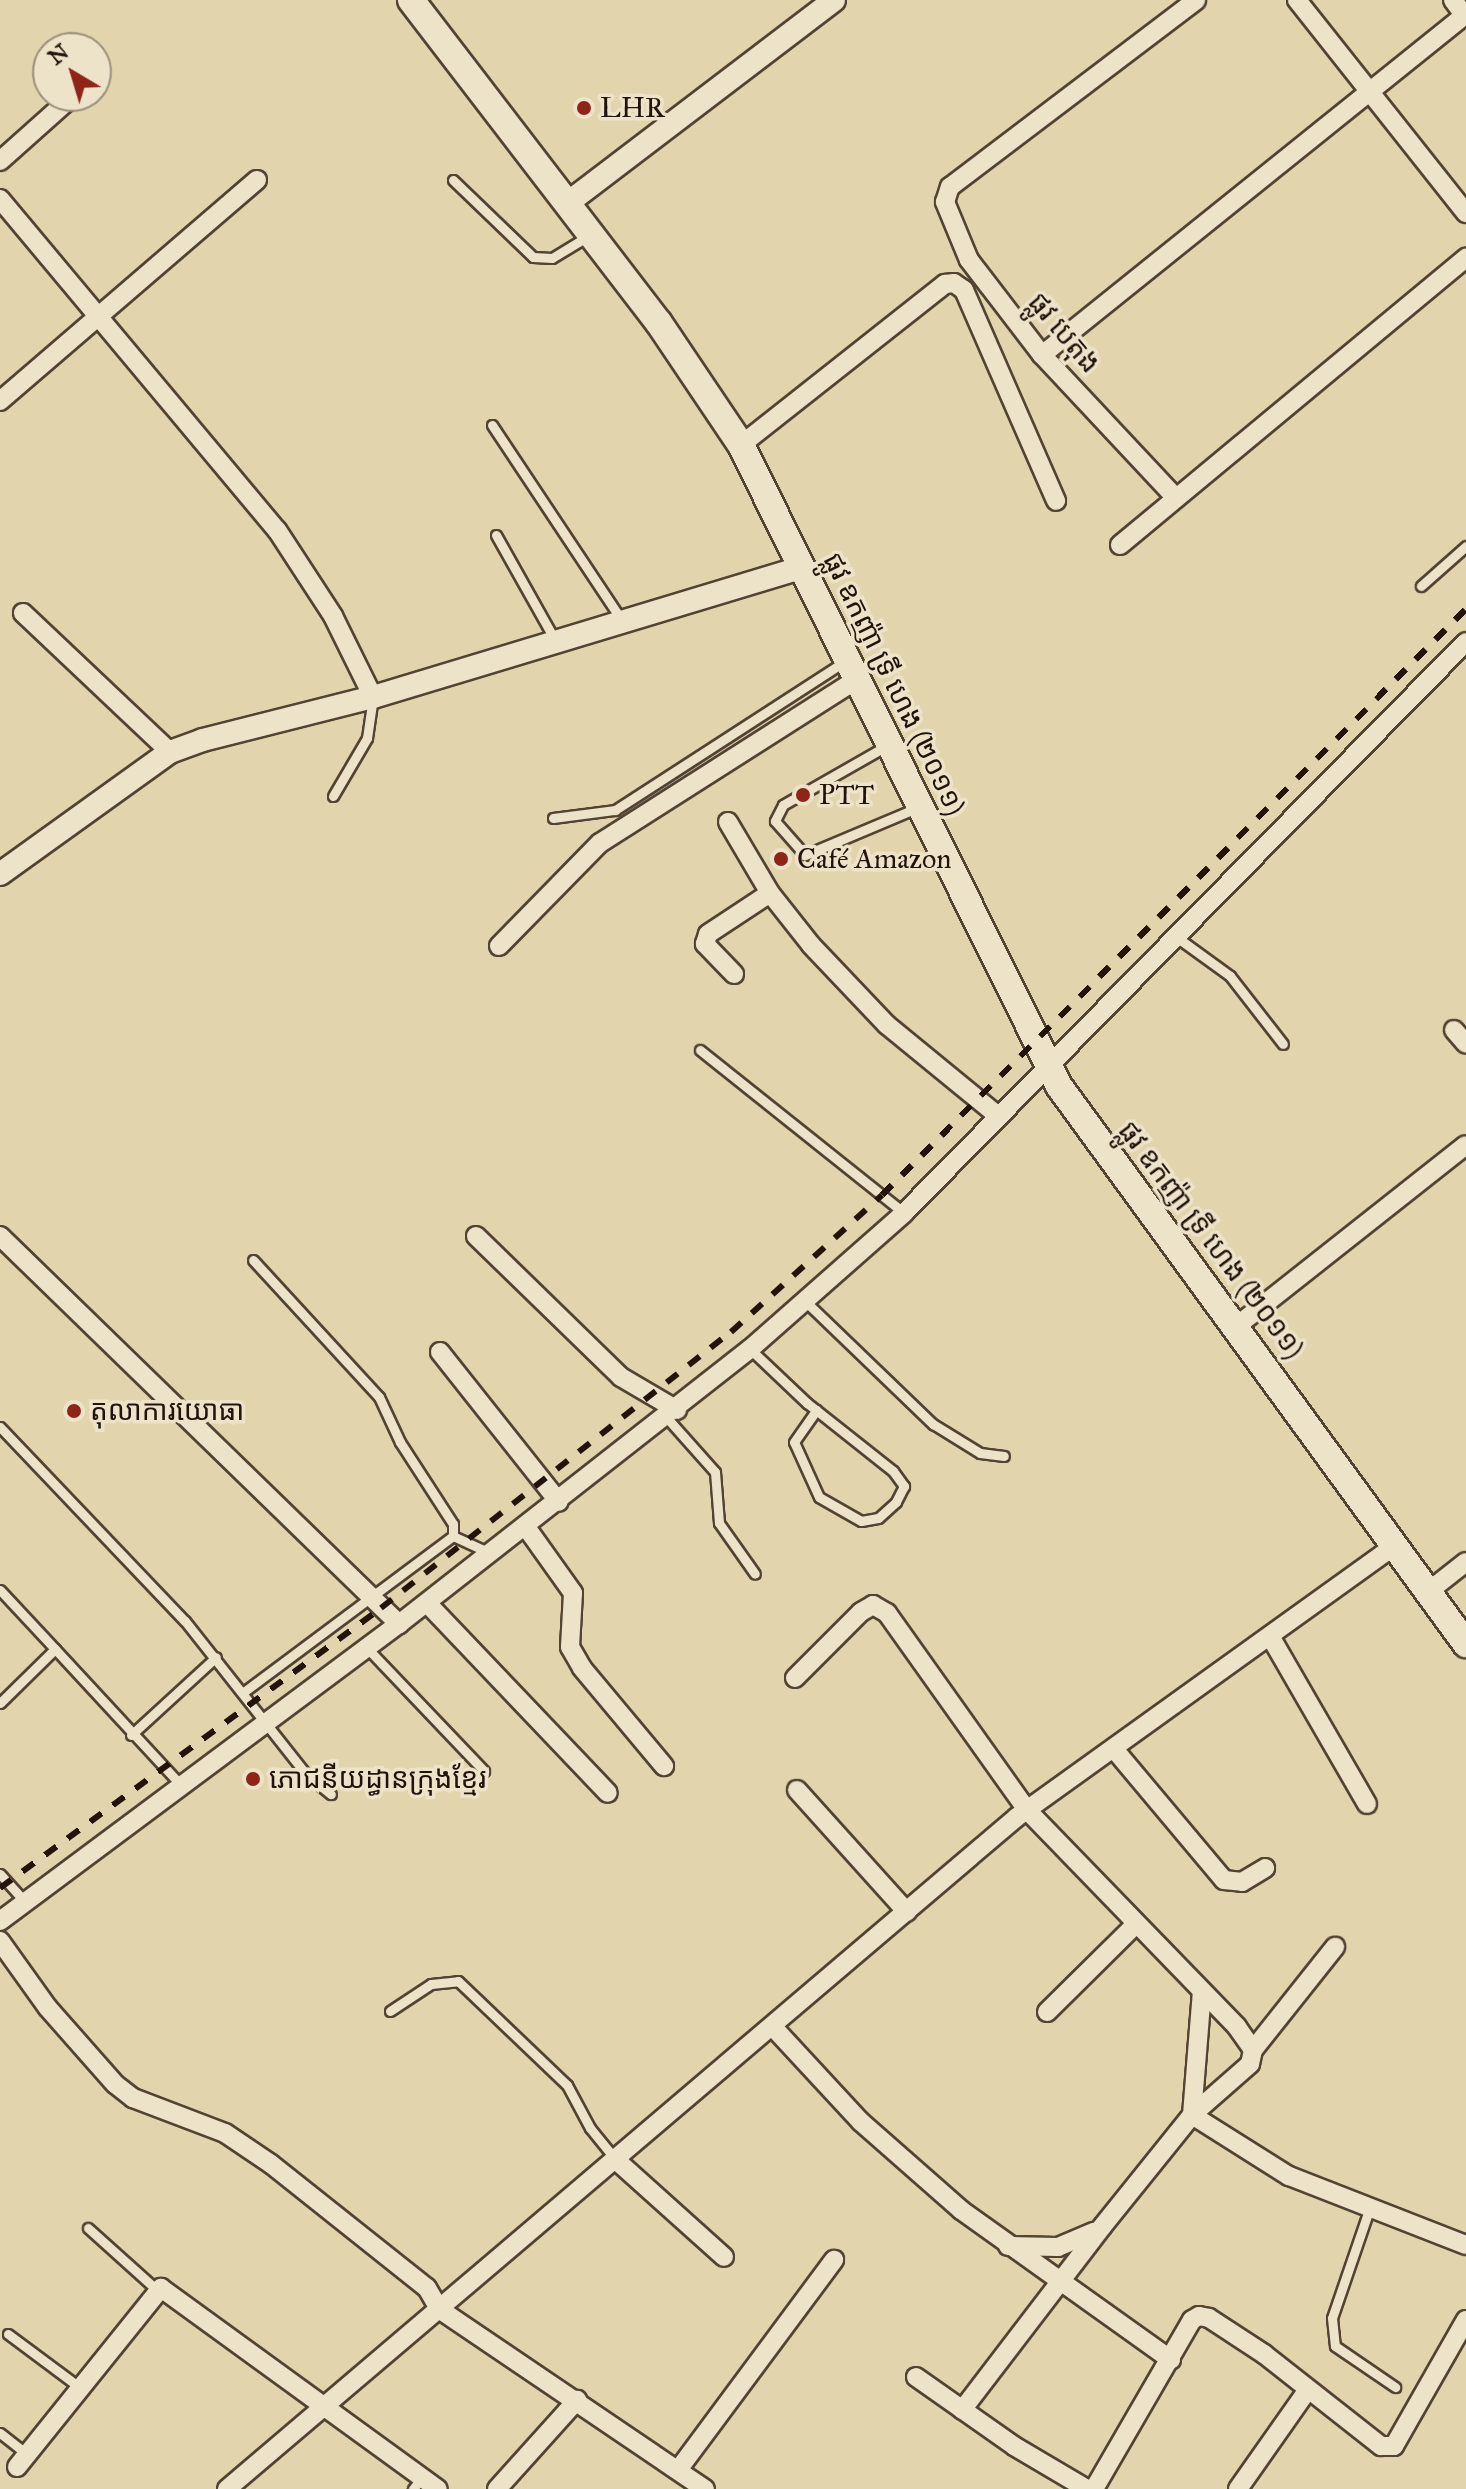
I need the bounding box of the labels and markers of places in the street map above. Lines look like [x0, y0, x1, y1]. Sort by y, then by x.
place label: LHR [600, 91, 665, 125]
marker: LHR [575, 99, 593, 117]
place label: PTT [819, 778, 874, 812]
marker: PTT [794, 786, 812, 804]
place label: Café Amazon [797, 842, 951, 876]
marker: Café Amazon [772, 850, 790, 868]
place label: តុលាការយោធា [90, 1394, 244, 1428]
marker: តុលាការយោធា [65, 1402, 83, 1420]
place label: ភោជនីយដ្ធានក្រុងខ្មែរ [269, 1762, 486, 1796]
marker: ភោជនីយដ្ធានក្រុងខ្មែរ [244, 1770, 262, 1788]

